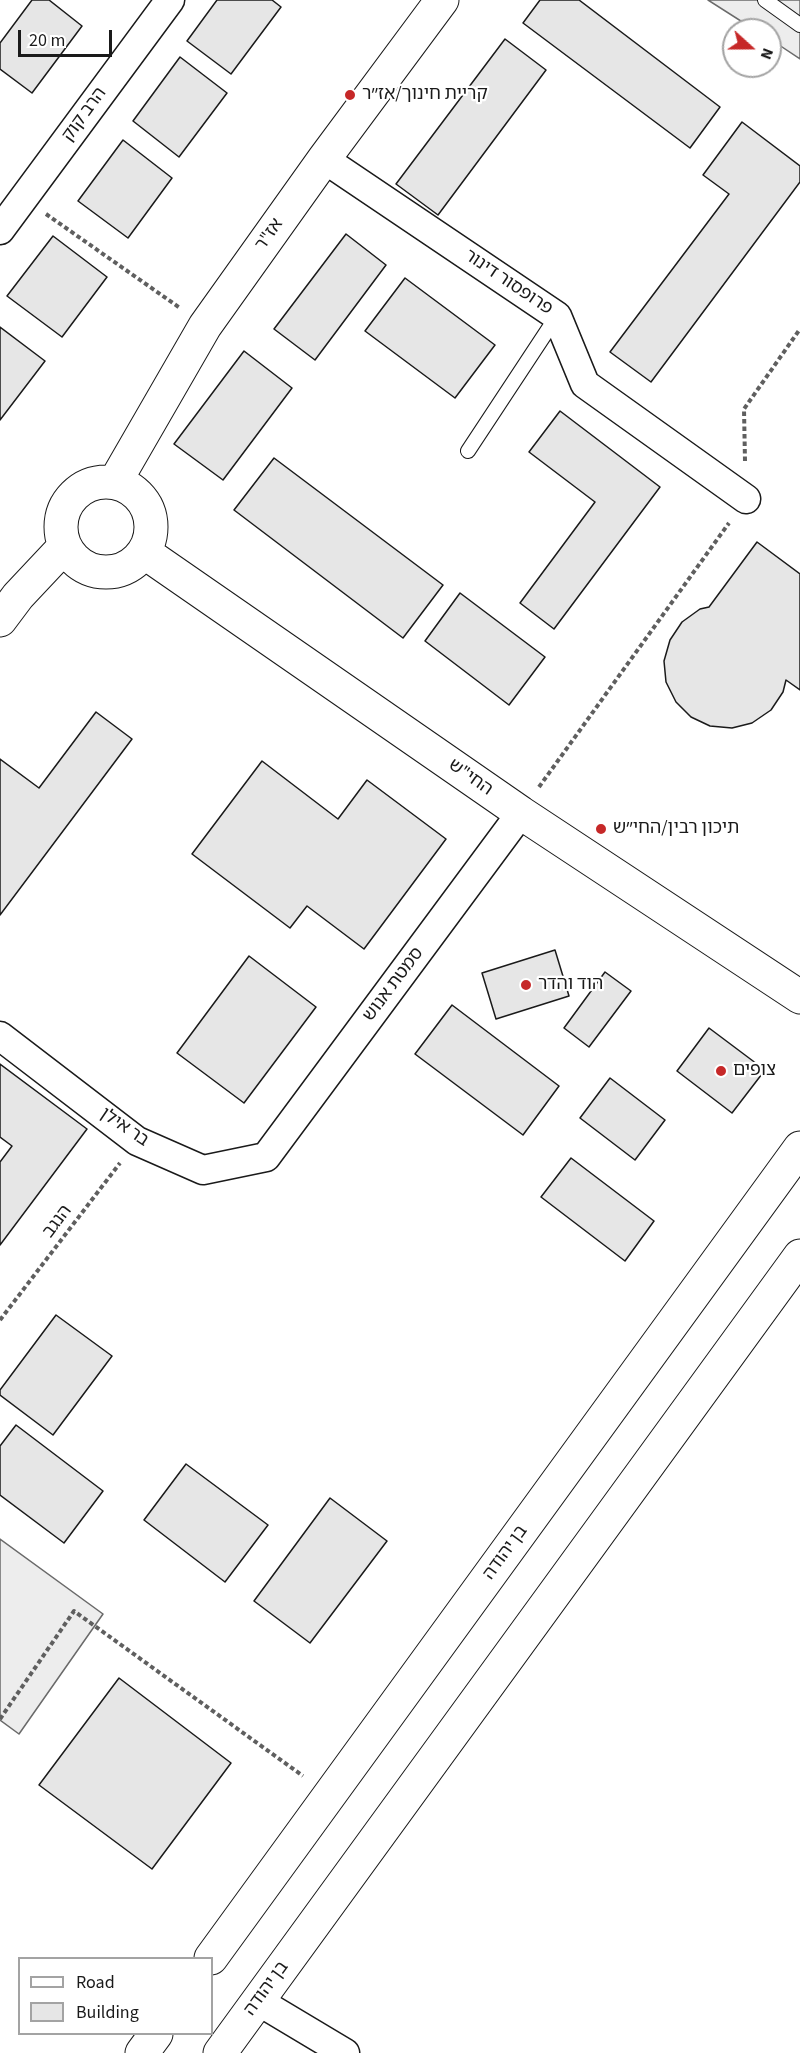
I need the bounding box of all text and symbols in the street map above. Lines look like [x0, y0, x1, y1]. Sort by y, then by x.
scale bar [21, 18, 116, 56]
north arrow [722, 18, 782, 78]
text: 20 m [29, 28, 65, 53]
text: N [755, 45, 779, 63]
street label: הרב קוק [58, 84, 112, 146]
place label: קריית חינוך/אז״ר [362, 84, 488, 106]
marker: קריית חינוך/אז״ר [343, 88, 357, 102]
street label: אז"ר [251, 215, 289, 255]
street label: פרופסור דינור [460, 245, 556, 321]
street label: החי"ש [444, 755, 496, 801]
place label: תיכון רבין/החי״ש [613, 818, 739, 840]
marker: תיכון רבין/החי״ש [594, 822, 608, 836]
street label: סמטת אנוש [359, 944, 429, 1026]
place label: הוד והדר [538, 974, 603, 996]
marker: הוד והדר [519, 978, 533, 992]
place label: צופים [733, 1060, 776, 1082]
marker: צופים [714, 1064, 728, 1078]
street label: בר אילן [95, 1104, 153, 1152]
street label: הנגב [39, 1201, 77, 1243]
street label: בן יהודה [479, 1522, 533, 1584]
legend [18, 1957, 213, 2035]
street label: בן יהודה [240, 1958, 294, 2020]
text: Road [76, 1970, 115, 1995]
text: Building [76, 2000, 139, 2025]

